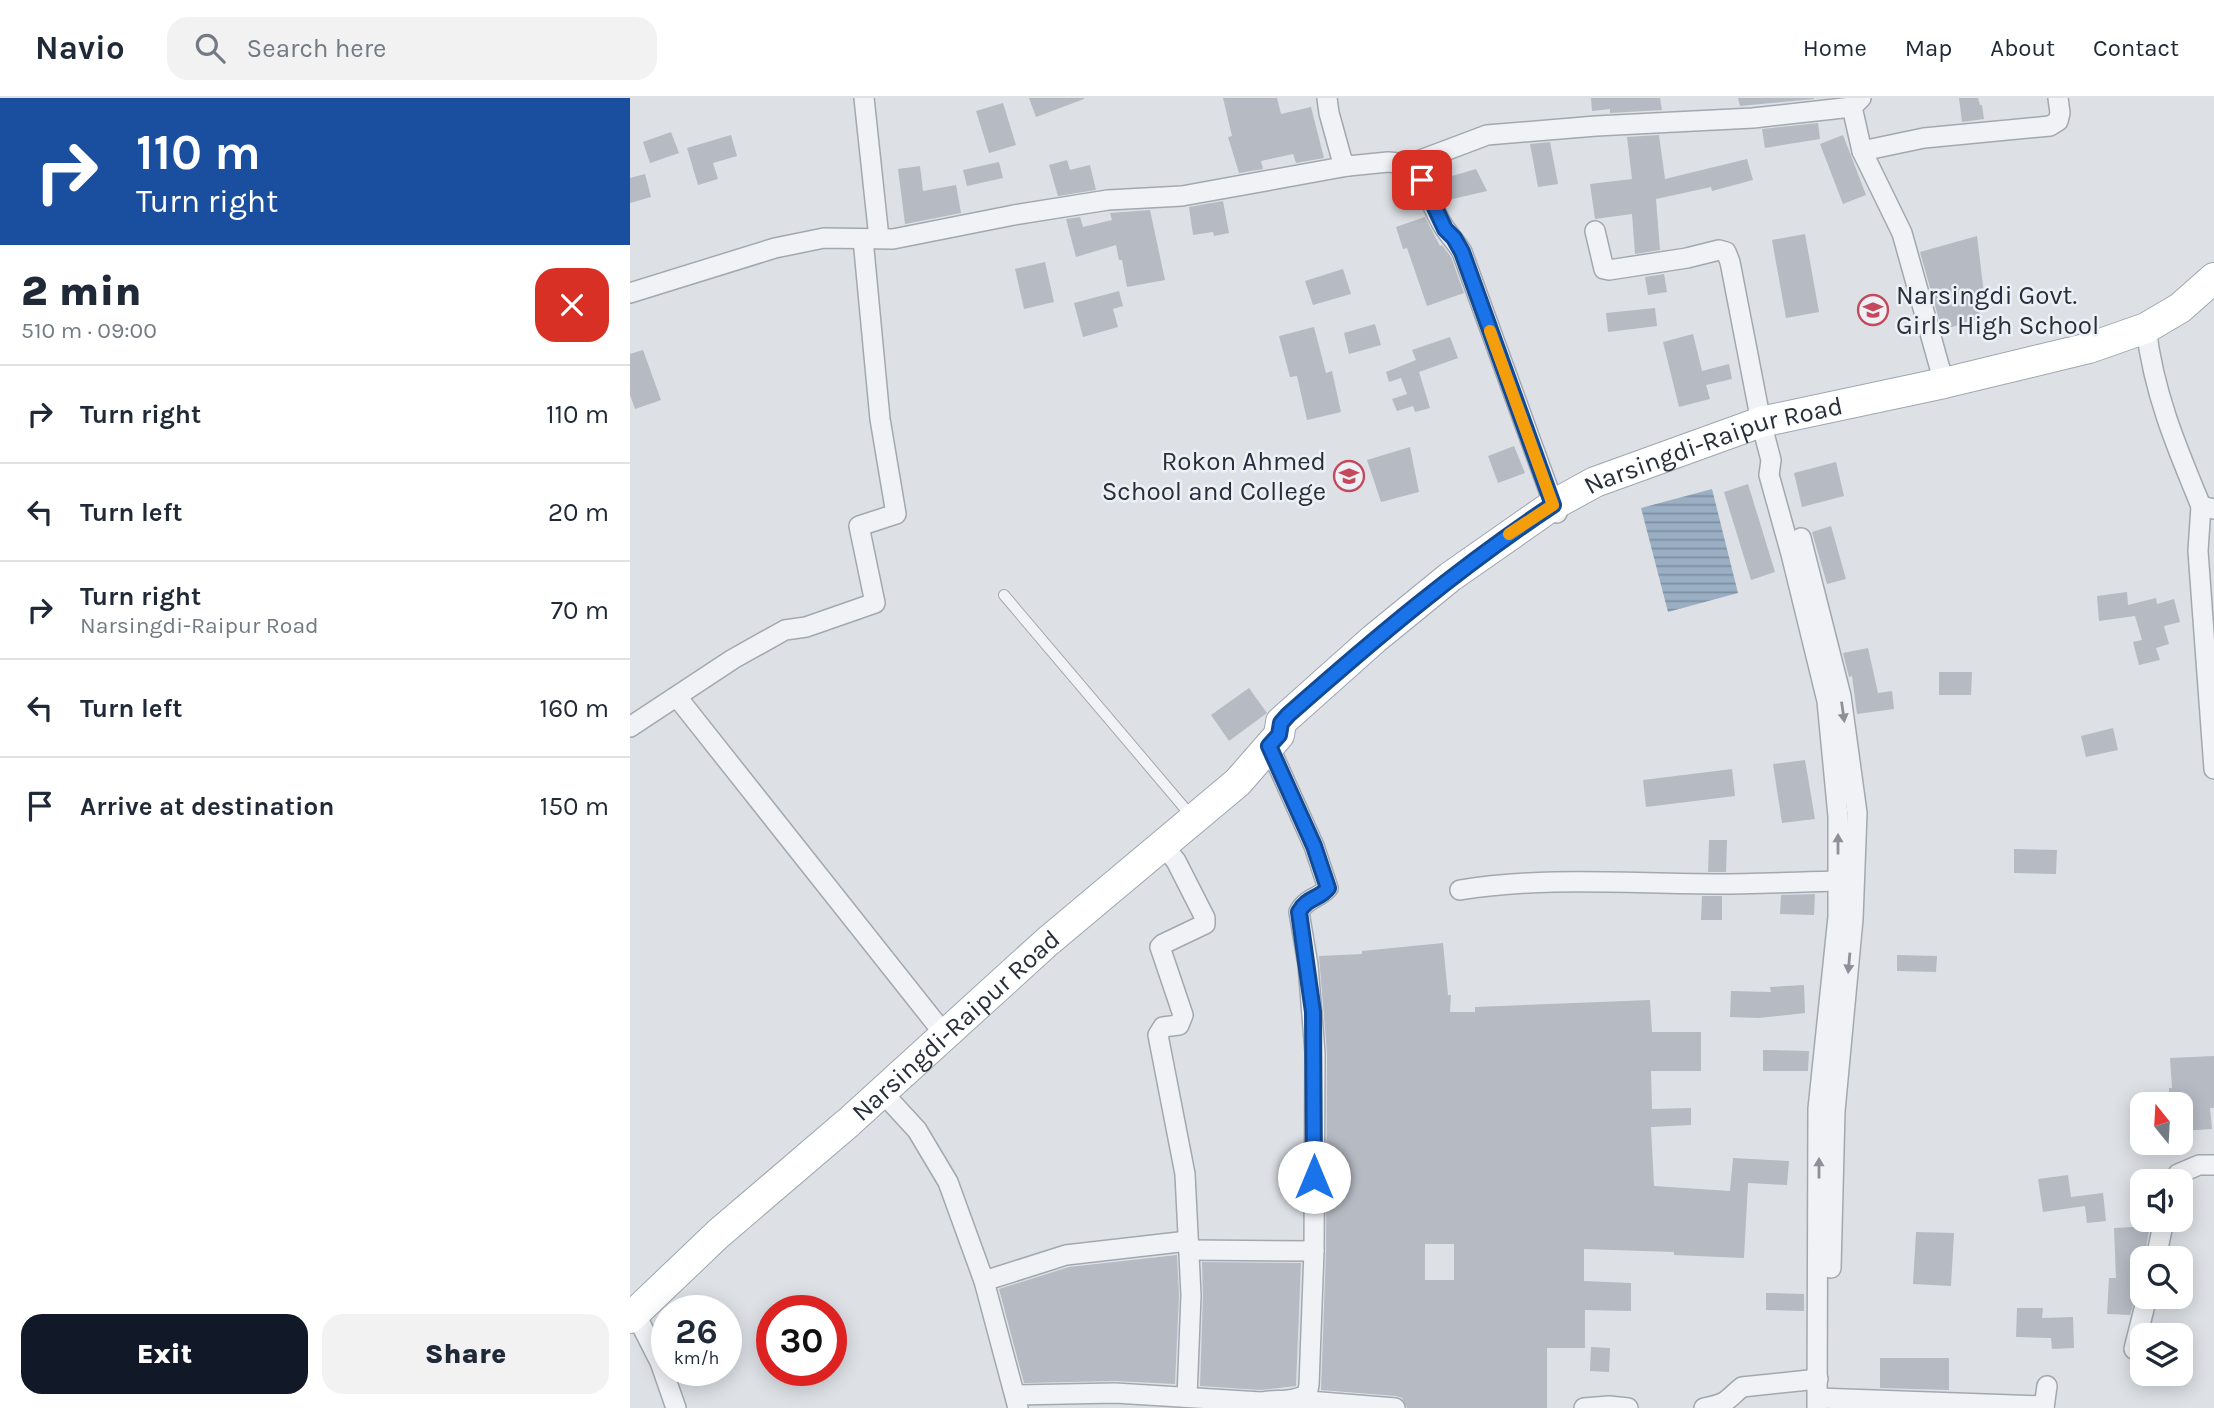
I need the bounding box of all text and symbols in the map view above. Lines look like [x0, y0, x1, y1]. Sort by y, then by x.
search box [167, 17, 657, 80]
text: Navio [35, 29, 125, 67]
icon: search [191, 29, 229, 67]
text: Search here [247, 33, 386, 64]
text: Home [1803, 34, 1867, 62]
text: Map [1905, 34, 1952, 62]
text: About [1990, 34, 2055, 62]
text: Contact [2093, 34, 2179, 62]
text: 110 m [136, 124, 261, 181]
icon: right [21, 126, 112, 217]
pin [1392, 150, 1452, 210]
icon: arrive [1403, 161, 1441, 199]
text: Turn right [136, 183, 278, 220]
text: 2 min [21, 266, 141, 316]
button: close [535, 268, 609, 342]
place label: Narsingdi Govt. Girls High School [1896, 280, 2099, 341]
school or university icon: Narsingdi Govt. Girls High School [1856, 293, 1890, 327]
text: 510 m · 09:00 [21, 317, 157, 344]
street label: Narsingdi-Raipur Road [1579, 390, 1845, 501]
icon: right [21, 395, 59, 433]
text: Turn right [80, 399, 201, 430]
text: 110 m [546, 399, 609, 430]
place label: Rokon Ahmed School and College [1102, 446, 1326, 507]
school or university icon: Rokon Ahmed School and College [1332, 459, 1366, 493]
icon: left [21, 493, 59, 531]
text: Turn left [80, 497, 182, 528]
text: 20 m [548, 497, 609, 528]
text: Turn right [80, 581, 201, 612]
icon: right [21, 591, 59, 629]
text: 70 m [551, 595, 609, 626]
text: Narsingdi-Raipur Road [80, 612, 319, 639]
icon: left [21, 689, 59, 727]
text: Turn left [80, 693, 182, 724]
text: 160 m [540, 693, 609, 724]
one-way arrow [1838, 702, 1849, 724]
icon: arrive [21, 787, 59, 825]
text: Arrive at destination [80, 791, 334, 822]
text: 150 m [540, 791, 609, 822]
one-way arrow [1832, 833, 1844, 855]
street label: Narsingdi-Raipur Road [846, 923, 1066, 1128]
one-way arrow [1843, 952, 1854, 974]
north arrow [2130, 1092, 2193, 1155]
map controls [2130, 1092, 2193, 1386]
position arrow [1277, 1140, 1351, 1214]
one-way arrow [1813, 1157, 1825, 1179]
button: sound [2130, 1169, 2193, 1232]
button: search [2130, 1246, 2193, 1309]
speed limit sign: 30 [756, 1295, 847, 1386]
text: 26 [675, 1311, 718, 1352]
button: Exit [21, 1314, 308, 1394]
button: Share [322, 1314, 609, 1394]
button: layers [2130, 1323, 2193, 1386]
text: km/h [674, 1347, 719, 1369]

